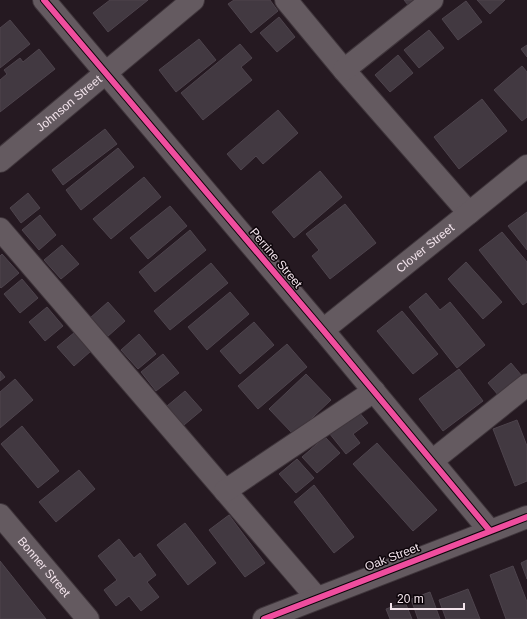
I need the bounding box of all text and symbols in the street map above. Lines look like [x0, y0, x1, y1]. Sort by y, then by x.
street label: Johnson Street [34, 72, 105, 135]
street label: Clover Street [393, 220, 457, 275]
street label: Perrine Street [247, 225, 306, 291]
street label: Bonner Street [15, 534, 74, 600]
street label: Oak Street [363, 540, 422, 574]
scale bar [391, 585, 464, 611]
text: 20 m [397, 592, 424, 606]

